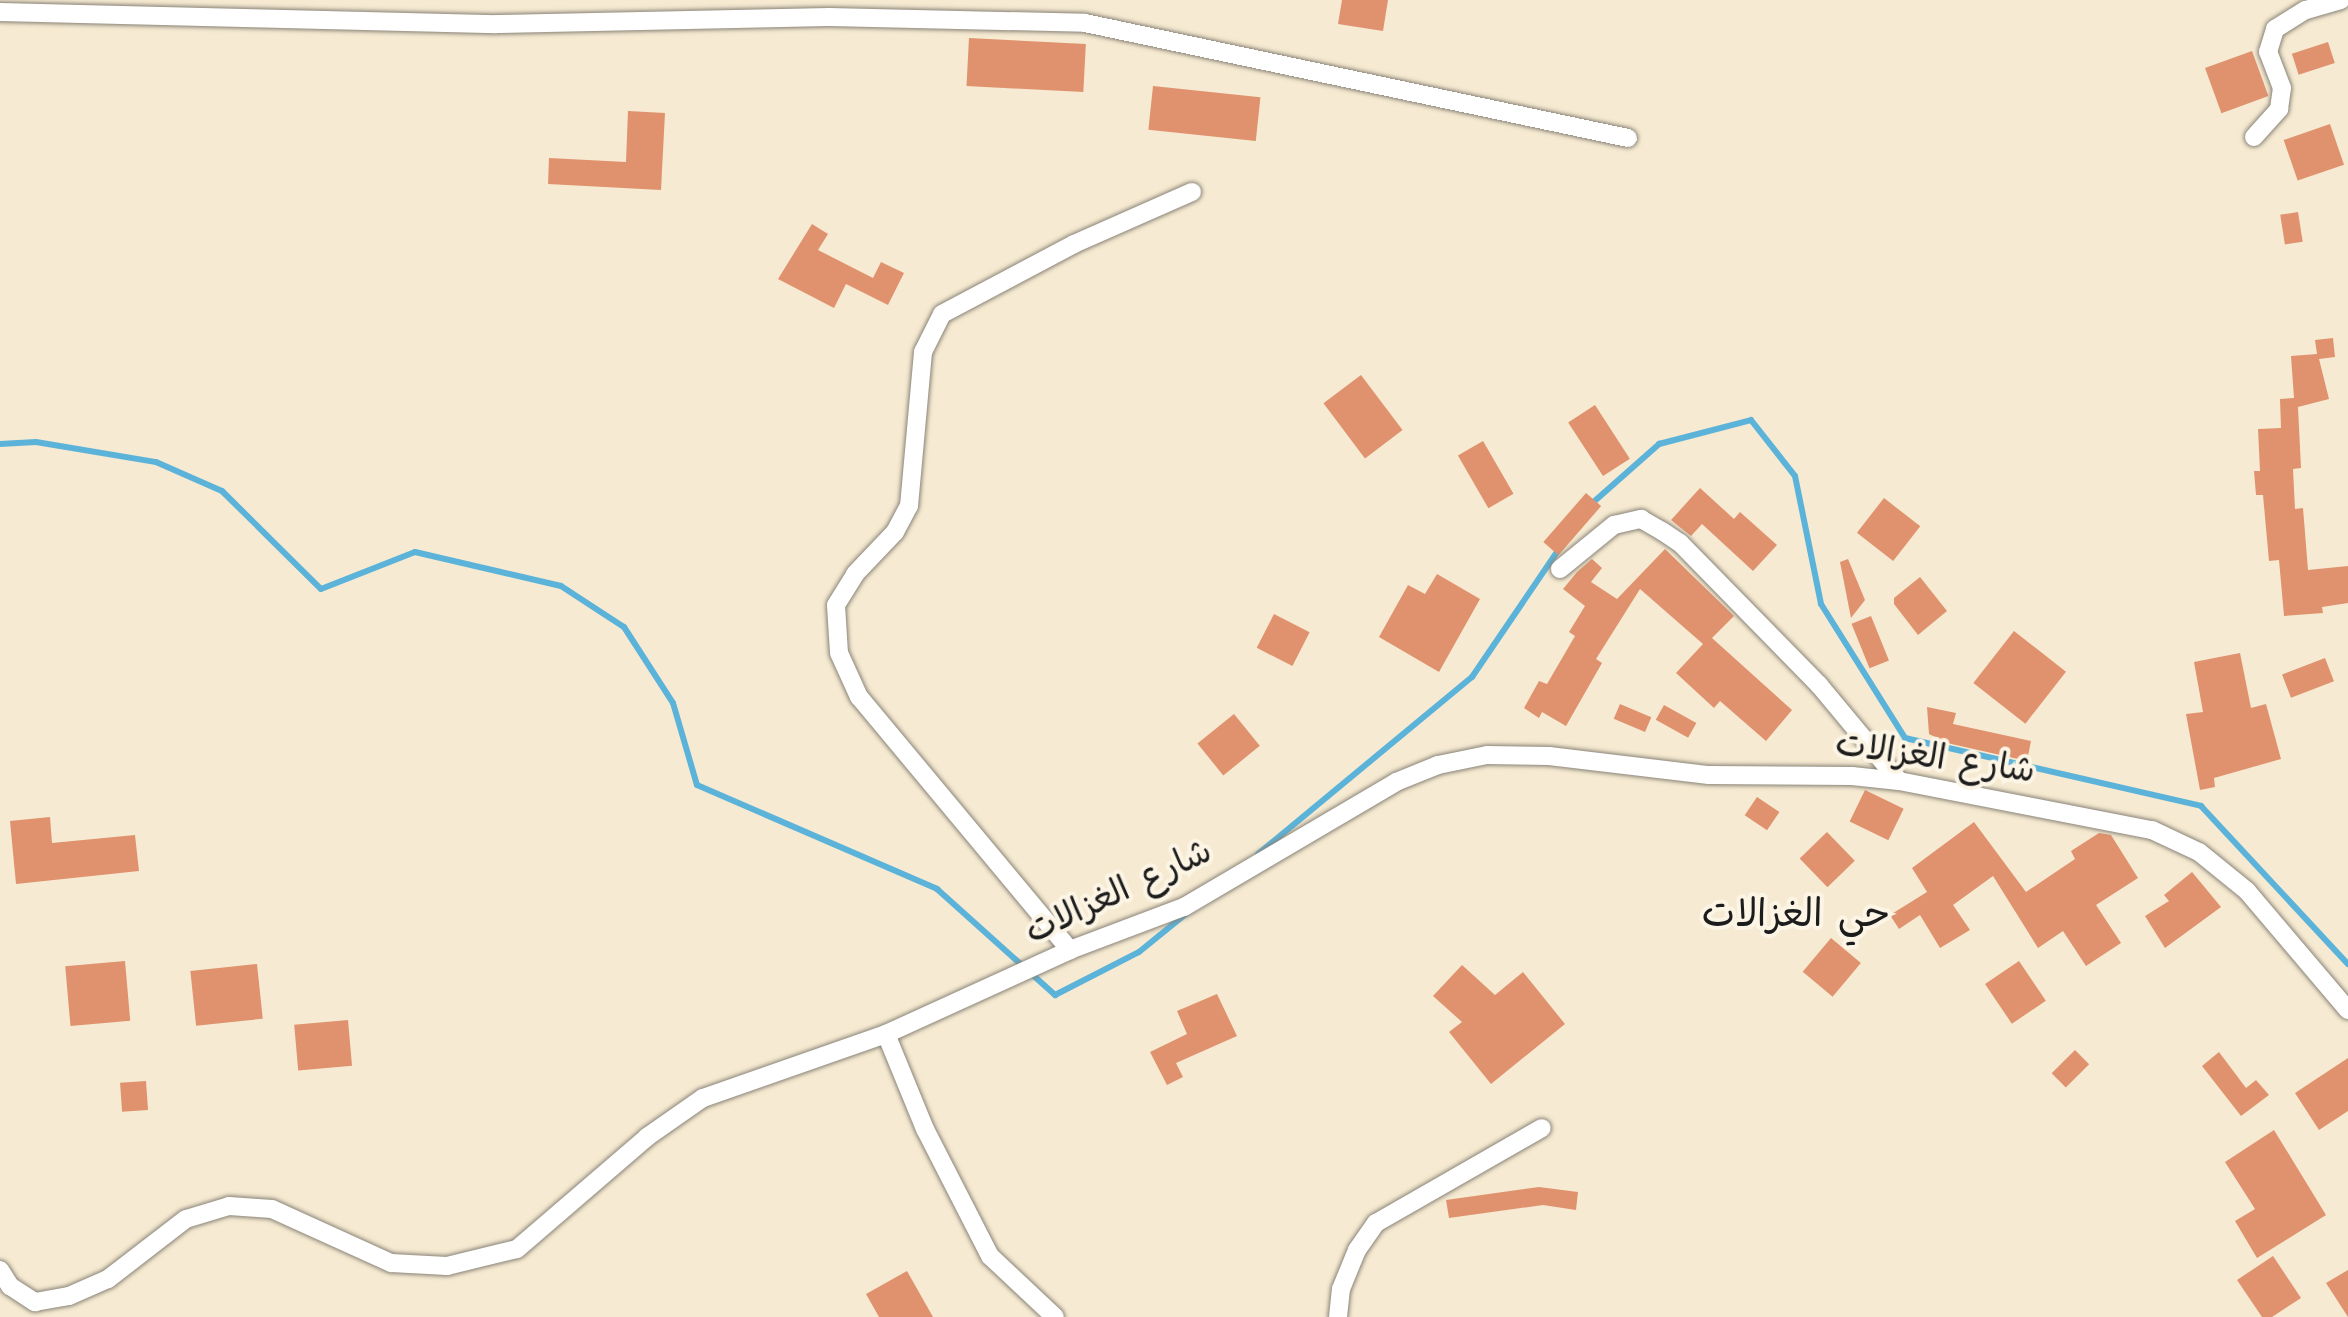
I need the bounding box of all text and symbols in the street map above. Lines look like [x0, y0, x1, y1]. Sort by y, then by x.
street label: شارع الغزالات [1833, 724, 2037, 794]
street label: شارع الغزالات [1019, 831, 1219, 955]
district label: حي الغزالات [1702, 894, 1890, 940]

